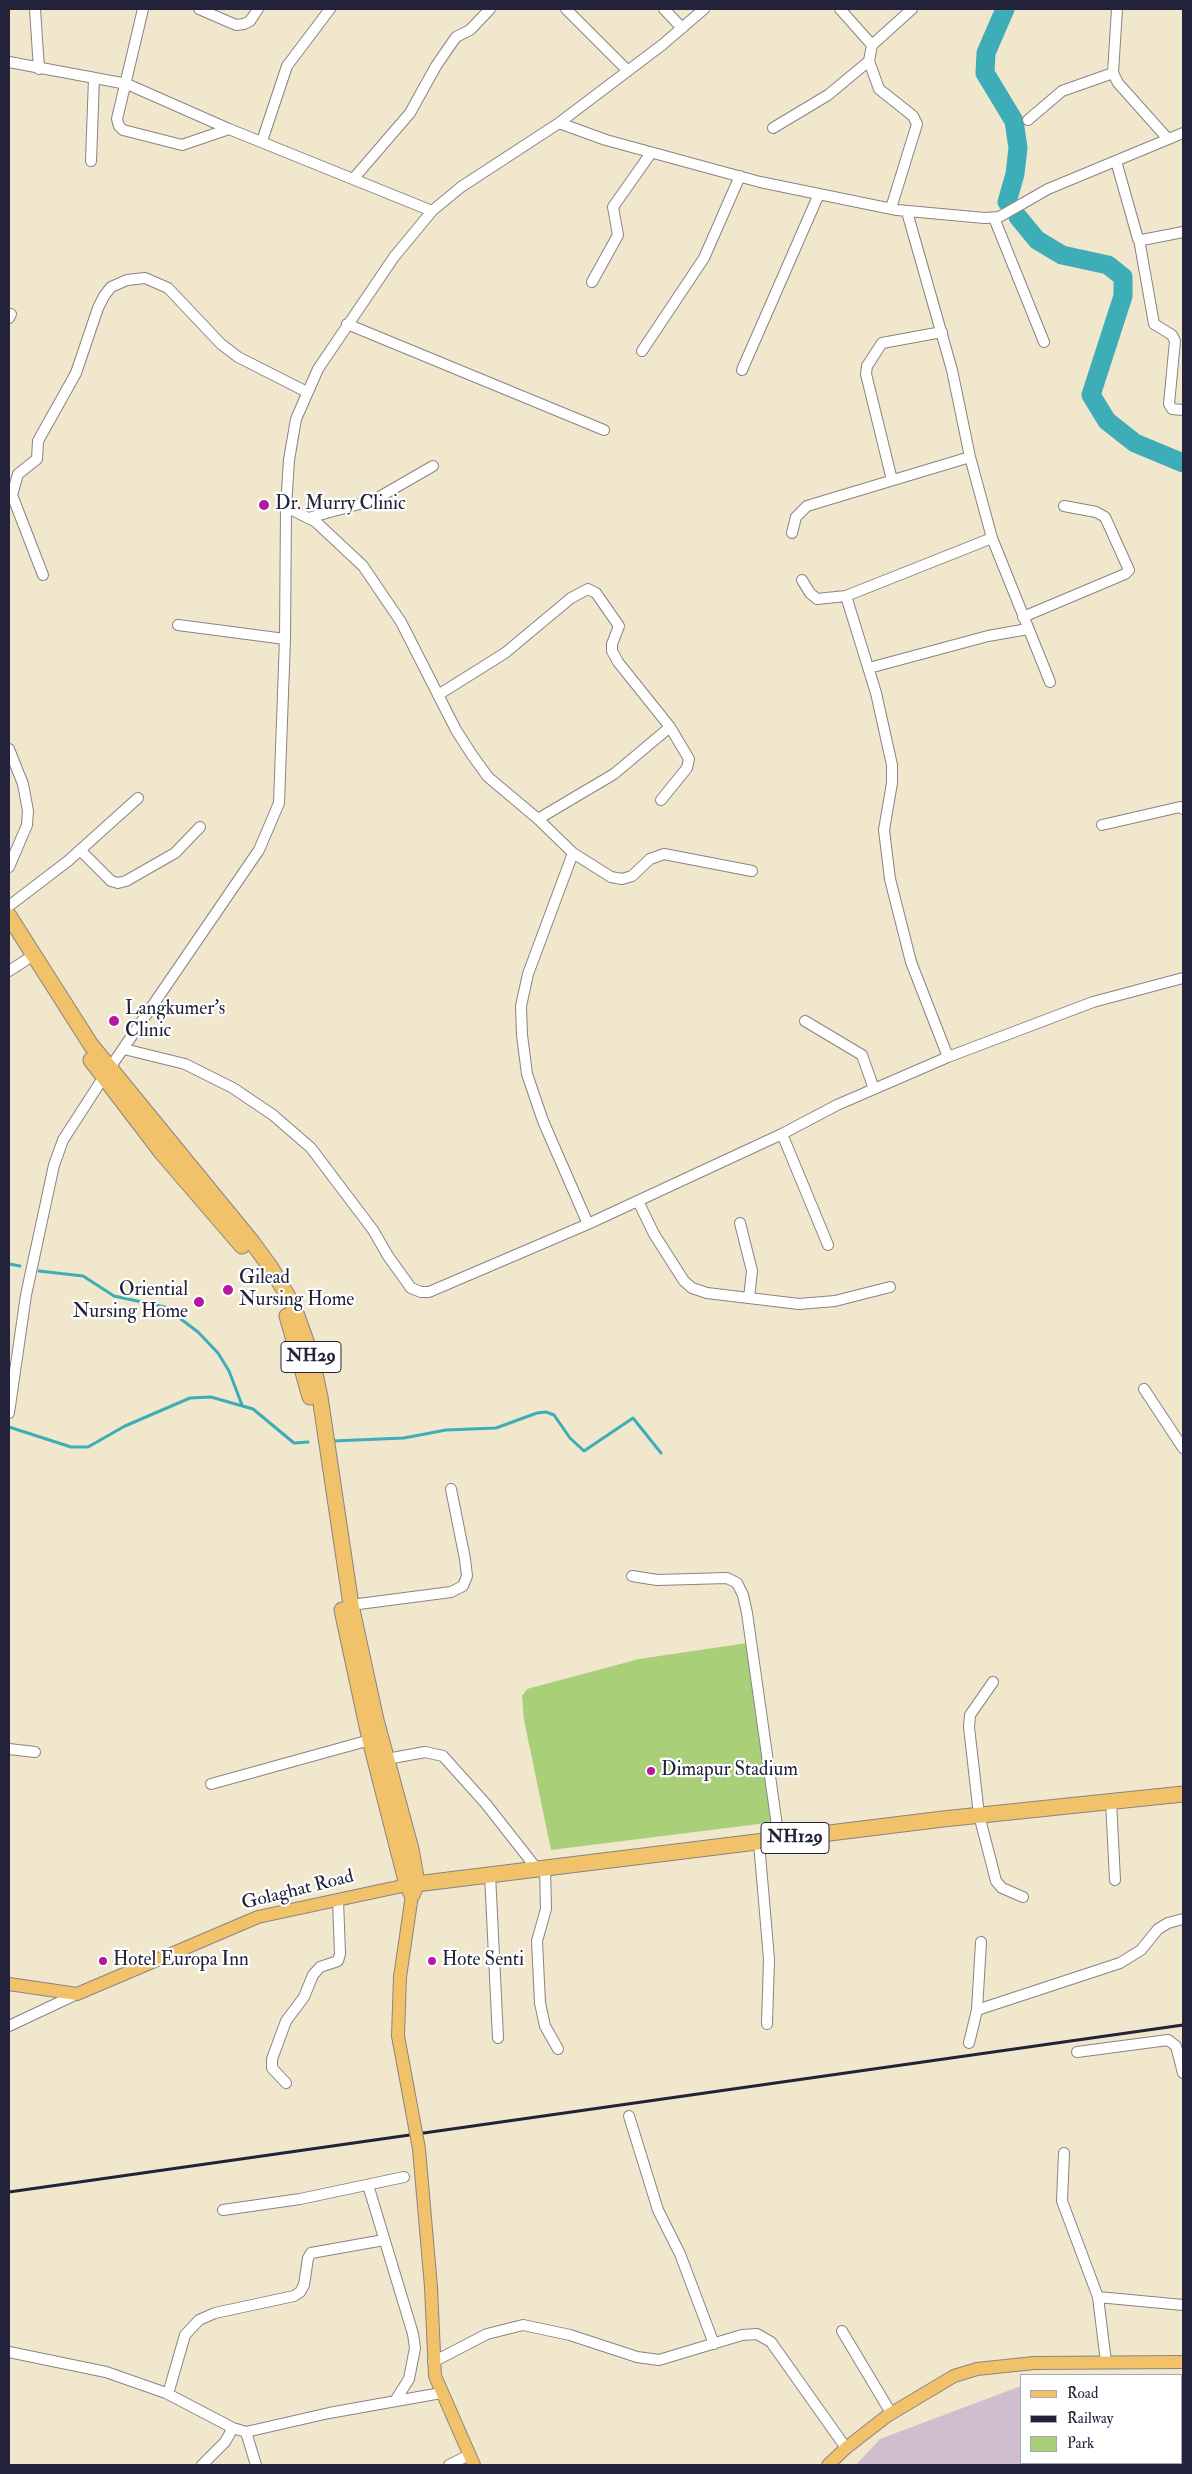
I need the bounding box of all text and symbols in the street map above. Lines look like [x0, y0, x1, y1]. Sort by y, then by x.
place label: Dr. Murry Clinic [275, 494, 406, 516]
marker: Dr. Murry Clinic [257, 498, 271, 512]
place label: Langkumer's Clinic [125, 999, 225, 1043]
marker: Langkumer's Clinic [107, 1014, 121, 1028]
place label: Gilead Nursing Home [239, 1268, 354, 1312]
place label: Oriential Nursing Home [73, 1280, 188, 1324]
marker: Gilead Nursing Home [221, 1283, 235, 1297]
marker: Oriential Nursing Home [192, 1295, 206, 1309]
road number: NH29 [281, 1341, 341, 1372]
place label: Dimapur Stadium [661, 1760, 798, 1782]
marker: Dimapur Stadium [645, 1765, 657, 1777]
road number: NH129 [761, 1822, 829, 1854]
street label: Golaghat Road [240, 1866, 356, 1916]
place label: Hotel Europa Inn [113, 1950, 249, 1972]
place label: Hote Senti [442, 1950, 524, 1972]
marker: Hotel Europa Inn [97, 1955, 109, 1967]
marker: Hote Senti [426, 1955, 438, 1967]
legend [1020, 2374, 1182, 2464]
text: Road [1067, 2384, 1098, 2403]
text: Railway [1067, 2409, 1113, 2428]
text: Park [1067, 2434, 1094, 2453]

